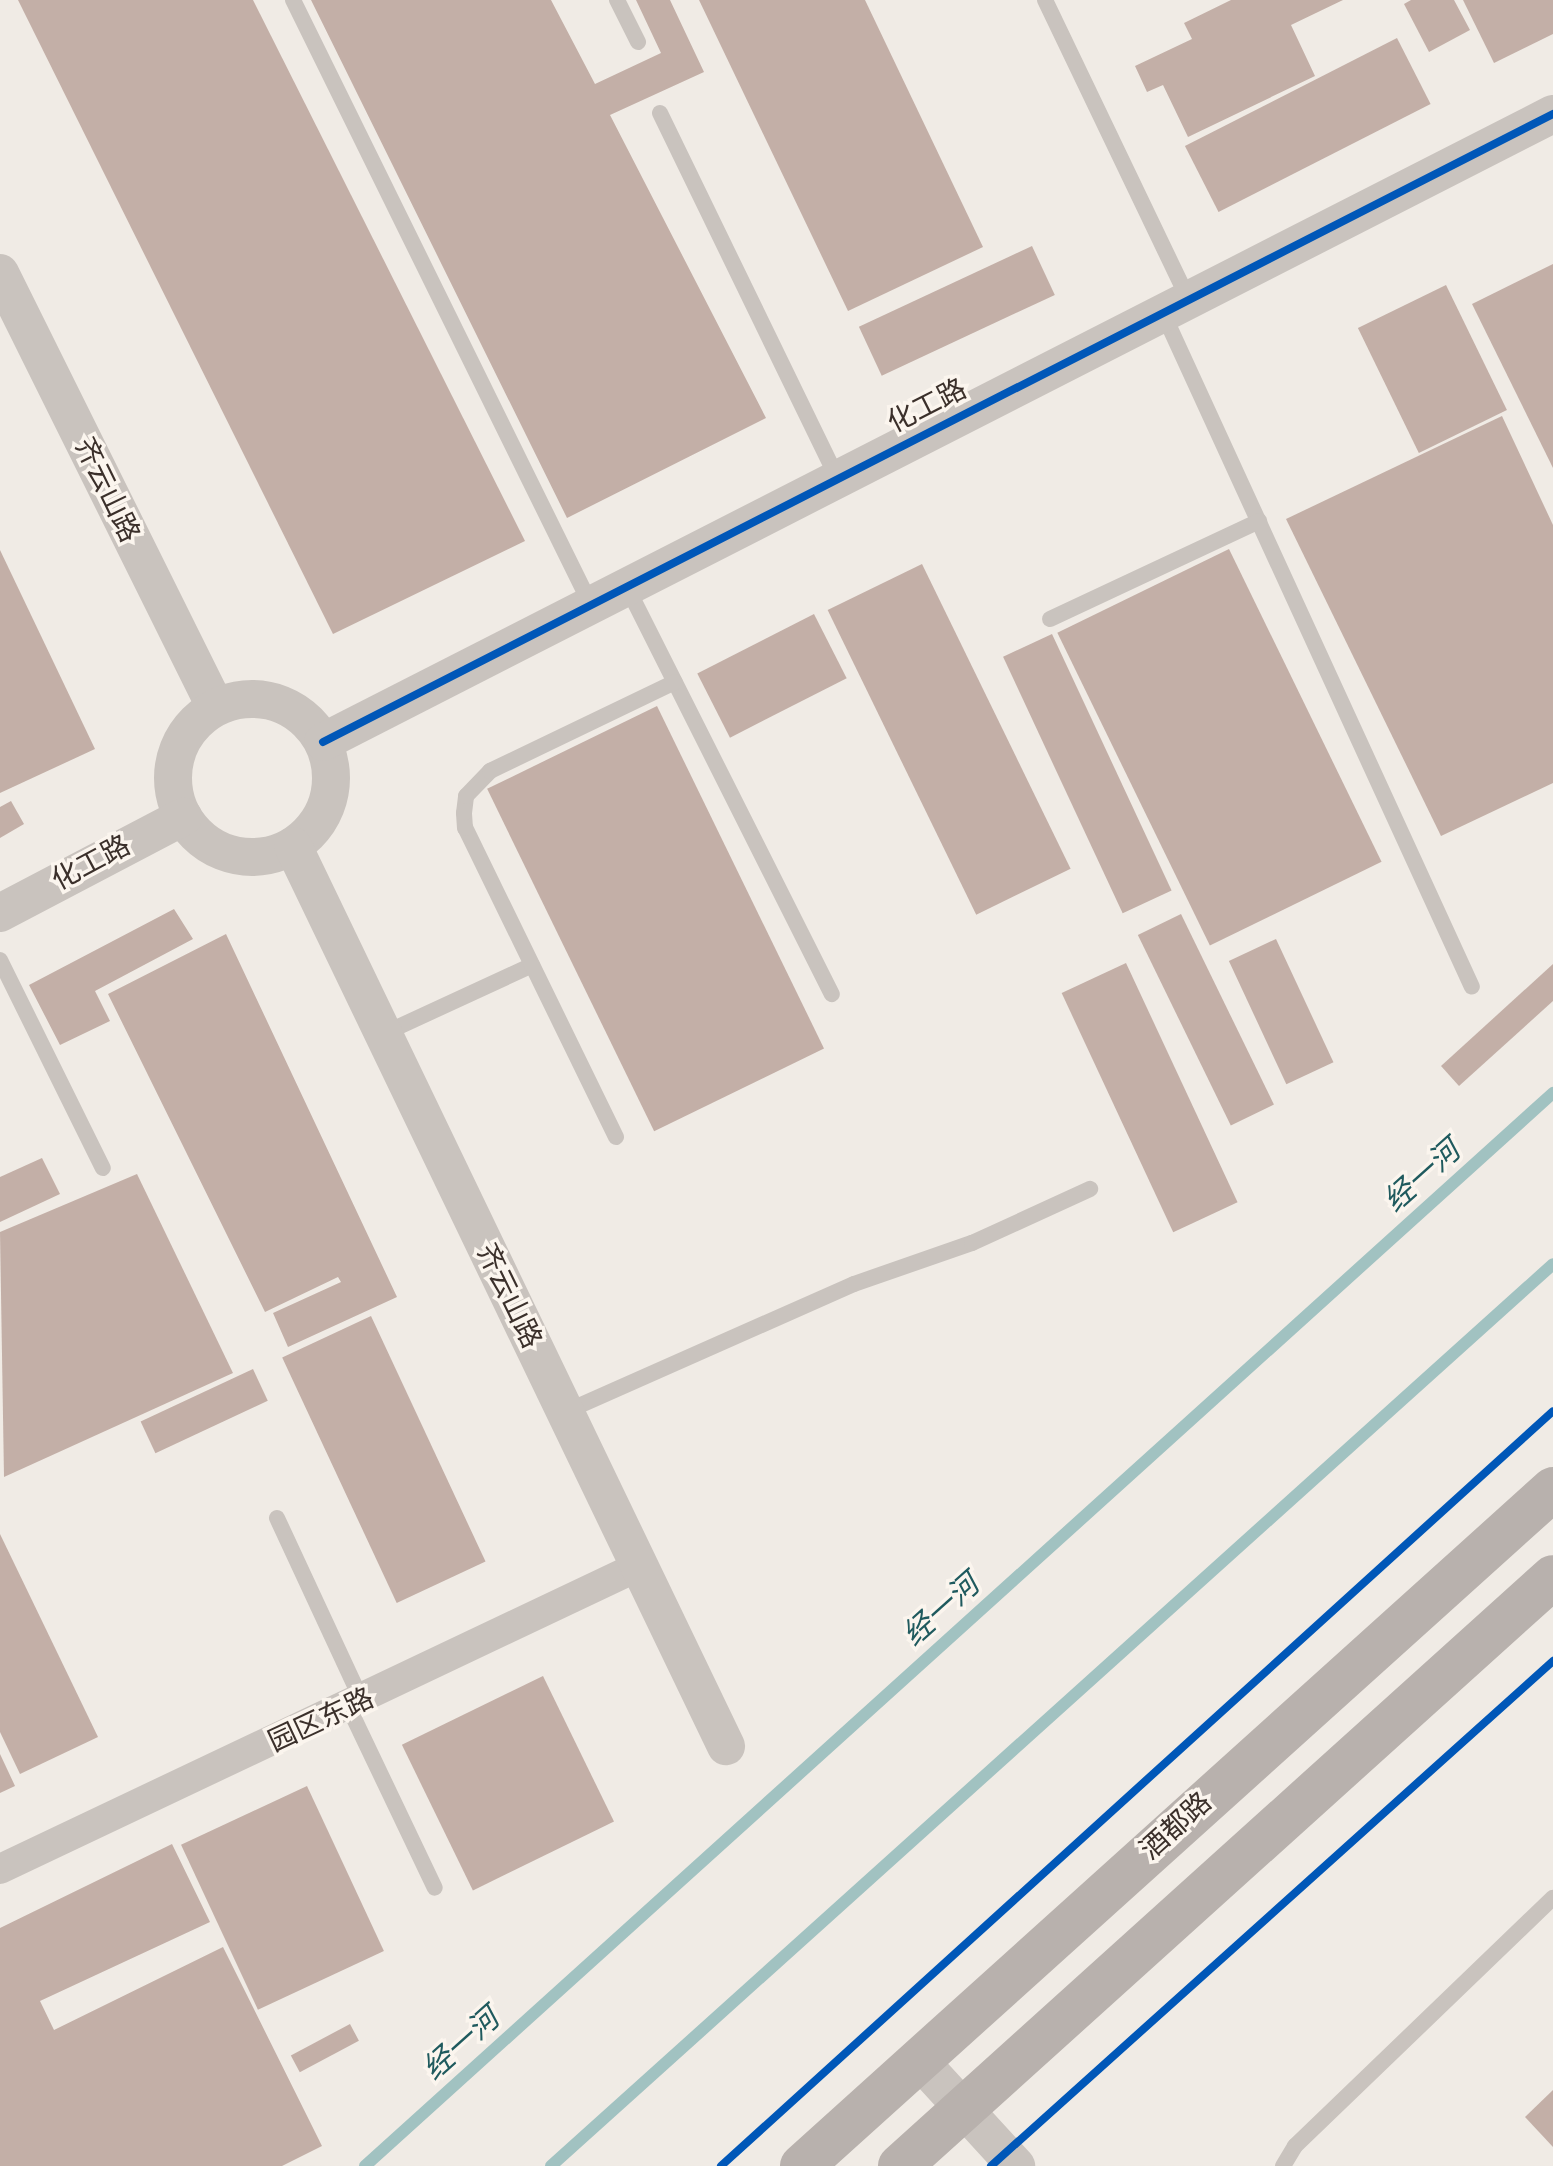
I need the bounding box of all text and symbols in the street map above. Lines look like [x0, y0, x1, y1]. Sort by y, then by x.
street label: 化工路 [882, 372, 972, 440]
street label: 齐云山路 [67, 432, 147, 548]
street label: 化工路 [46, 828, 136, 898]
water label: 经一河 [1377, 1133, 1467, 1219]
street label: 齐云山路 [469, 1238, 549, 1354]
water label: 经一河 [896, 1567, 986, 1653]
street label: 园区东路 [263, 1681, 379, 1759]
street label: 酒都路 [1134, 1785, 1218, 1867]
water label: 经一河 [416, 2001, 506, 2087]

